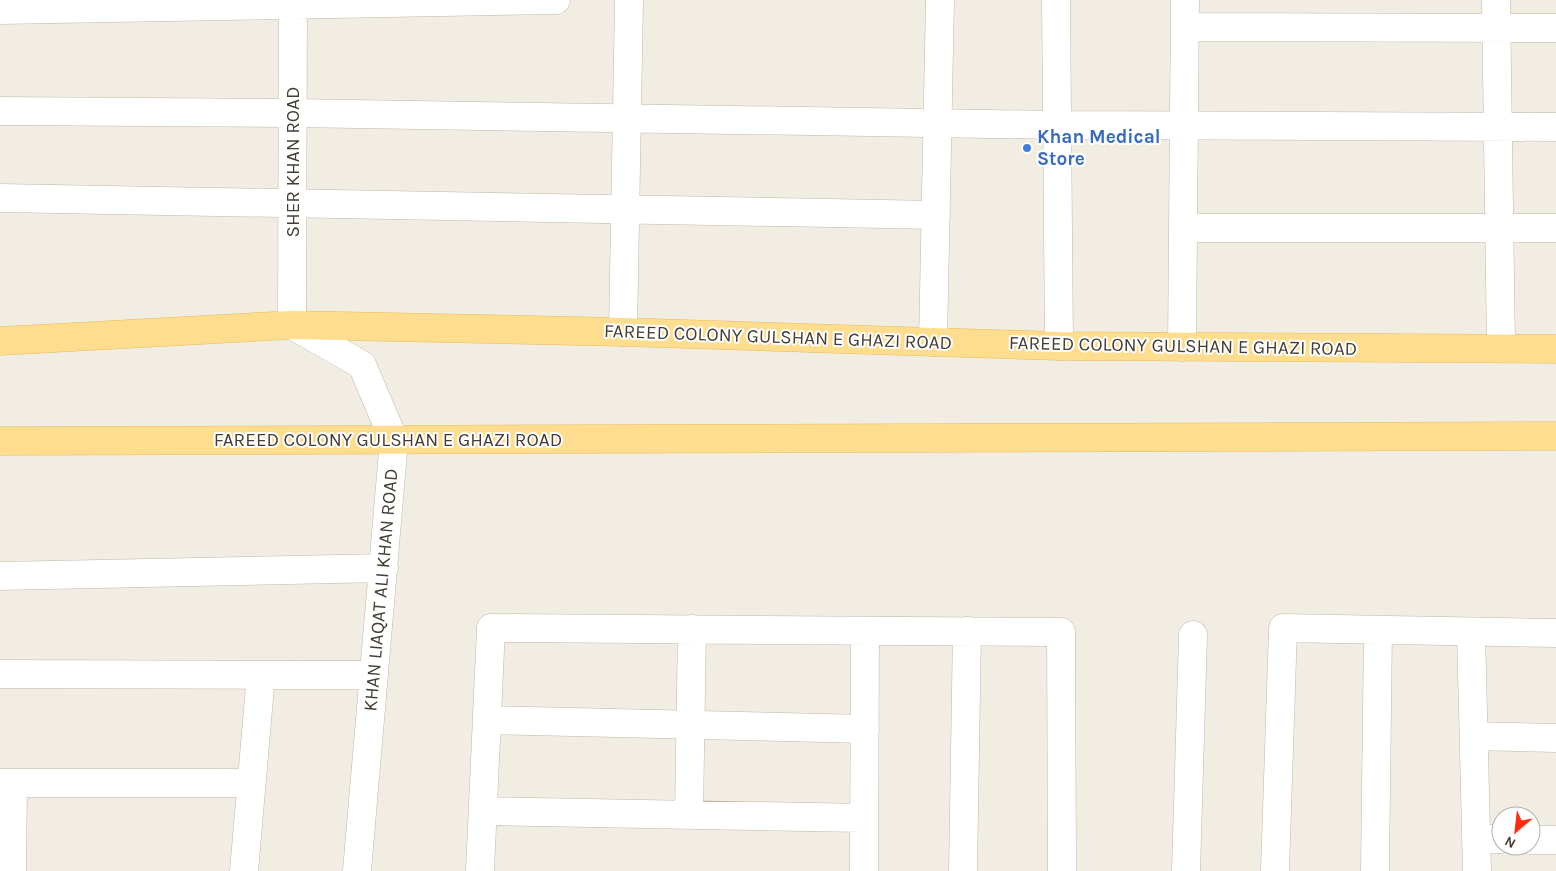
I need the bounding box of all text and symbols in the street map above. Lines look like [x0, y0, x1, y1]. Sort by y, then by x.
street label: SHER KHAN ROAD [282, 86, 304, 238]
place label: Khan Medical Store [1037, 126, 1161, 170]
marker: Khan Medical Store [1021, 142, 1033, 154]
street label: FAREED COLONY GULSHAN E GHAZI ROAD [604, 320, 952, 354]
street label: FAREED COLONY GULSHAN E GHAZI ROAD [1009, 332, 1357, 360]
street label: FAREED COLONY GULSHAN E GHAZI ROAD [214, 429, 562, 451]
street label: KHAN LIAQAT ALI KHAN ROAD [359, 468, 403, 712]
north arrow [1491, 806, 1541, 856]
text: N [1502, 832, 1519, 852]

